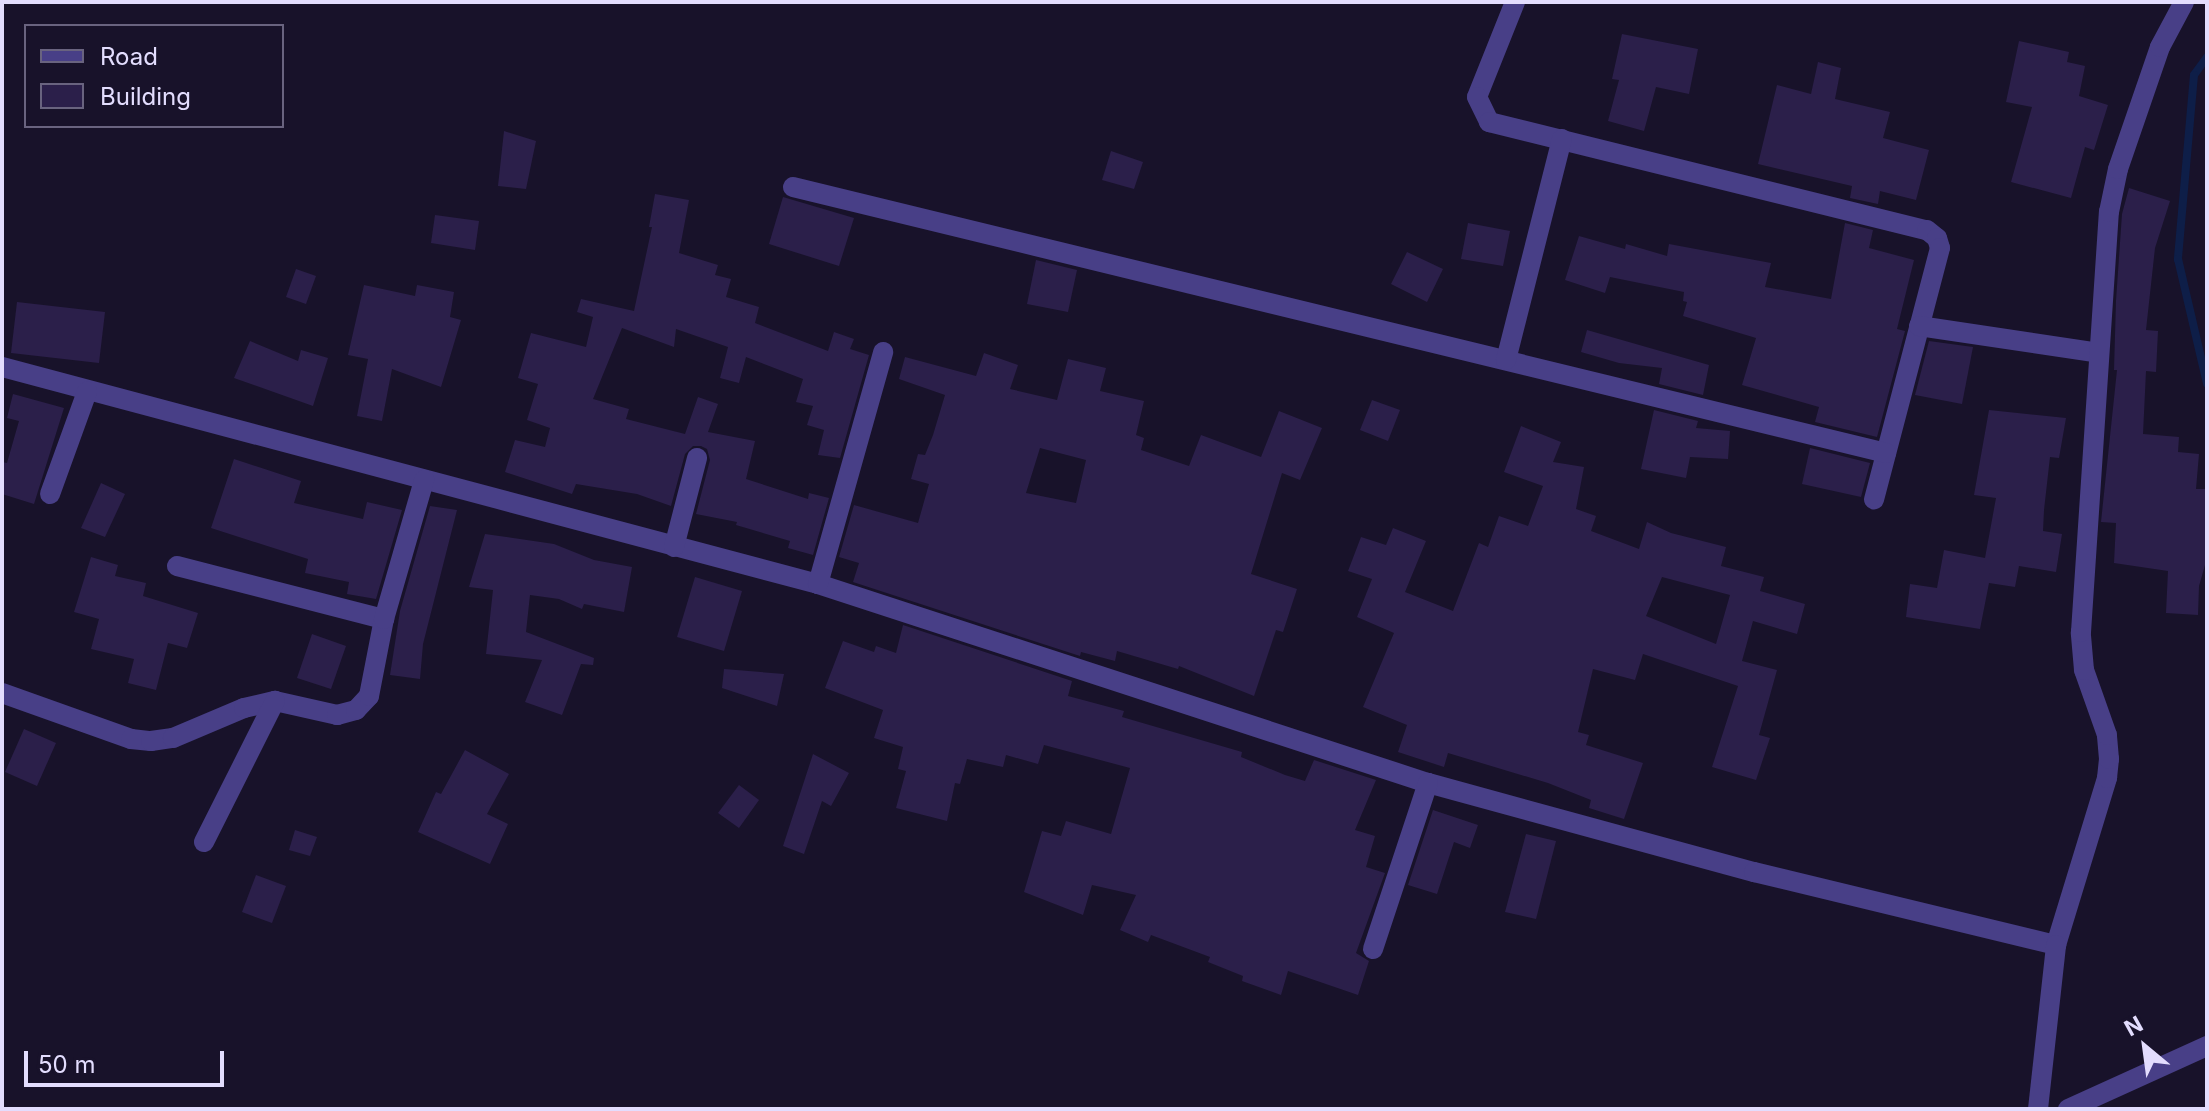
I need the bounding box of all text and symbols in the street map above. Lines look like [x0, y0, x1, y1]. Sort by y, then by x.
legend [24, 24, 284, 128]
text: Road [100, 42, 158, 71]
text: Building [100, 82, 191, 111]
north arrow [2105, 1007, 2185, 1087]
text: N [2120, 1011, 2147, 1041]
scale bar [28, 1035, 228, 1085]
text: 50 m [38, 1050, 96, 1079]

